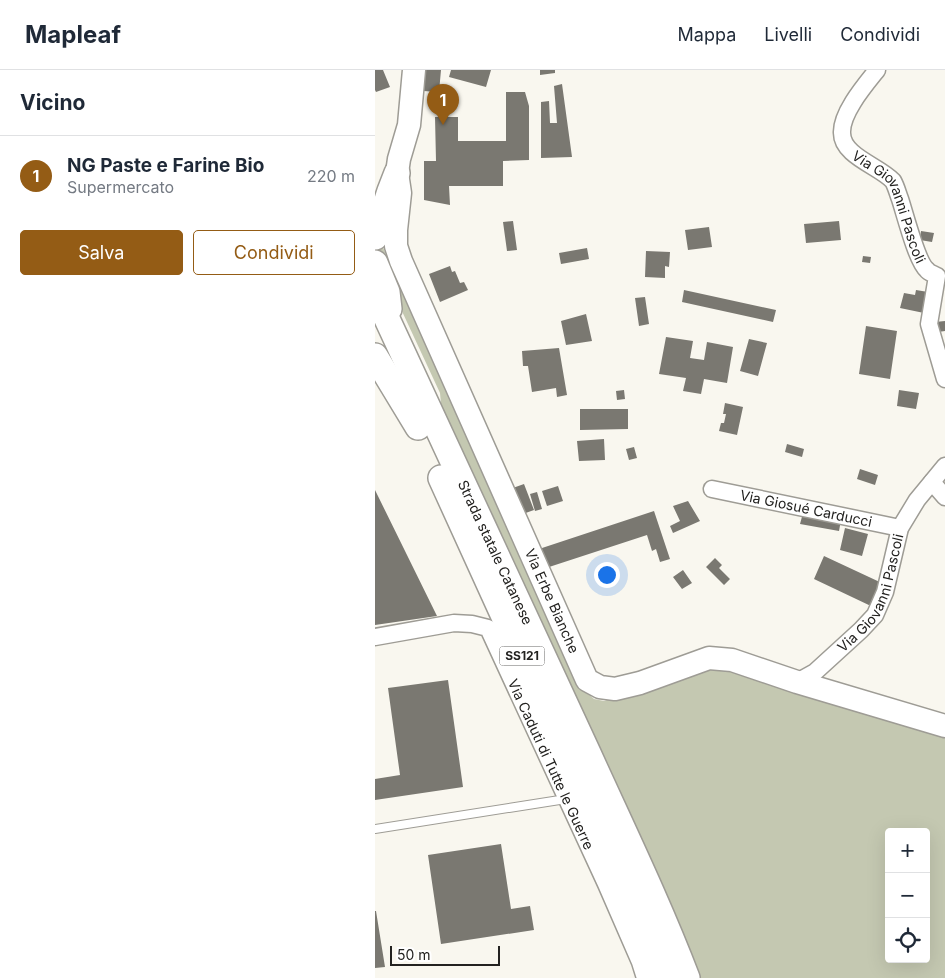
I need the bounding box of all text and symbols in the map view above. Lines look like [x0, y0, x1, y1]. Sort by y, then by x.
text: Mapleaf [25, 20, 121, 49]
text: Mappa [678, 24, 736, 45]
text: Livelli [764, 24, 812, 45]
text: Condividi [840, 24, 920, 45]
pin: 1 [427, 84, 459, 125]
text: Vicino [20, 90, 85, 115]
street label: Via Giovanni Pascoli [849, 147, 930, 266]
text: NG Paste e Farine Bio [67, 154, 264, 177]
text: 1 [33, 166, 39, 186]
text: 220 m [307, 166, 355, 186]
text: Supermercato [67, 177, 174, 197]
button: Salva [20, 230, 183, 275]
button: Condividi [193, 230, 355, 275]
street label: Strada statale Catanese [455, 477, 537, 627]
street label: Via Giosué Carducci [739, 486, 874, 530]
street label: Via Giovanni Pascoli [834, 532, 906, 655]
street label: Via Erbe Bianche [522, 546, 583, 656]
your location [594, 562, 620, 588]
road number: SS121 [499, 646, 545, 666]
street label: Via Caduti di Tutte le Guerre [505, 676, 598, 852]
map controls [885, 828, 930, 963]
button: + [885, 828, 930, 873]
button: − [885, 873, 930, 918]
button: locate [885, 918, 930, 963]
scale bar [390, 943, 500, 966]
text: 50 m [397, 946, 431, 963]

